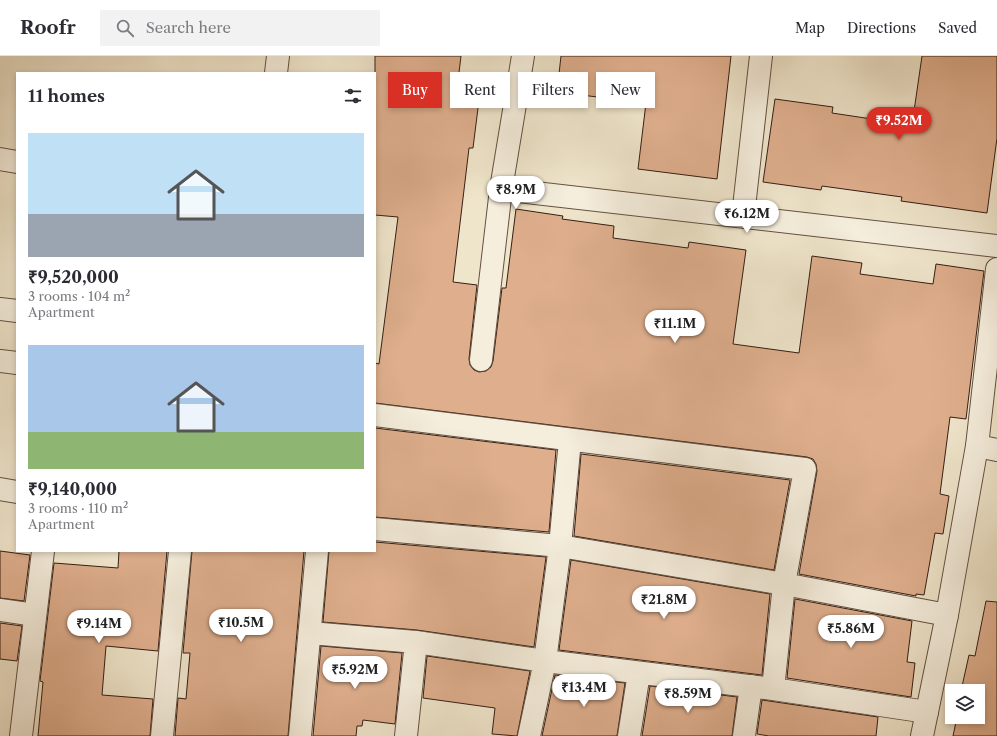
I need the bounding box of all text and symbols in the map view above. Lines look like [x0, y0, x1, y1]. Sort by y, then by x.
search box [100, 10, 380, 46]
text: Roofr [20, 16, 76, 39]
icon: search [114, 17, 136, 39]
text: Search here [146, 18, 231, 37]
text: Map [795, 19, 825, 37]
text: Directions [847, 19, 916, 37]
text: Saved [938, 19, 977, 37]
chip: Buy [388, 72, 442, 108]
chip: Rent [450, 72, 510, 108]
chip: Filters [518, 72, 588, 108]
chip: New [596, 72, 655, 108]
icon: filters [342, 85, 364, 107]
text: 11 homes [28, 86, 105, 106]
pin: ₹9.52M [866, 107, 932, 141]
text: ₹9.52M [876, 112, 922, 128]
icon: home [160, 159, 232, 231]
pin: ₹8.9M [488, 176, 544, 210]
text: ₹8.9M [496, 181, 536, 197]
pin: ₹6.12M [714, 200, 780, 234]
text: ₹6.12M [724, 205, 770, 221]
text: ₹9,520,000 [28, 267, 119, 287]
text: 3 rooms · 104 m² [28, 288, 130, 304]
text: Apartment [28, 304, 95, 320]
pin: ₹11.1M [642, 310, 708, 344]
text: ₹11.1M [654, 315, 696, 331]
icon: home [160, 371, 232, 443]
text: ₹9,140,000 [28, 479, 117, 499]
text: 3 rooms · 110 m² [28, 500, 128, 516]
text: Apartment [28, 516, 95, 532]
pin: ₹21.8M [631, 586, 697, 620]
text: ₹21.8M [641, 591, 687, 607]
pin: ₹10.5M [208, 609, 274, 643]
pin: ₹9.14M [66, 610, 132, 644]
text: ₹10.5M [218, 614, 264, 630]
text: ₹9.14M [76, 615, 122, 631]
pin: ₹5.86M [818, 615, 884, 649]
text: ₹5.86M [827, 620, 875, 636]
pin: ₹5.92M [322, 656, 388, 690]
text: ₹5.92M [331, 661, 379, 677]
pin: ₹13.4M [551, 674, 617, 708]
text: ₹13.4M [561, 679, 607, 695]
pin: ₹8.59M [655, 680, 721, 714]
map controls [945, 684, 985, 724]
button: layers [945, 684, 985, 724]
text: ₹8.59M [664, 685, 712, 701]

